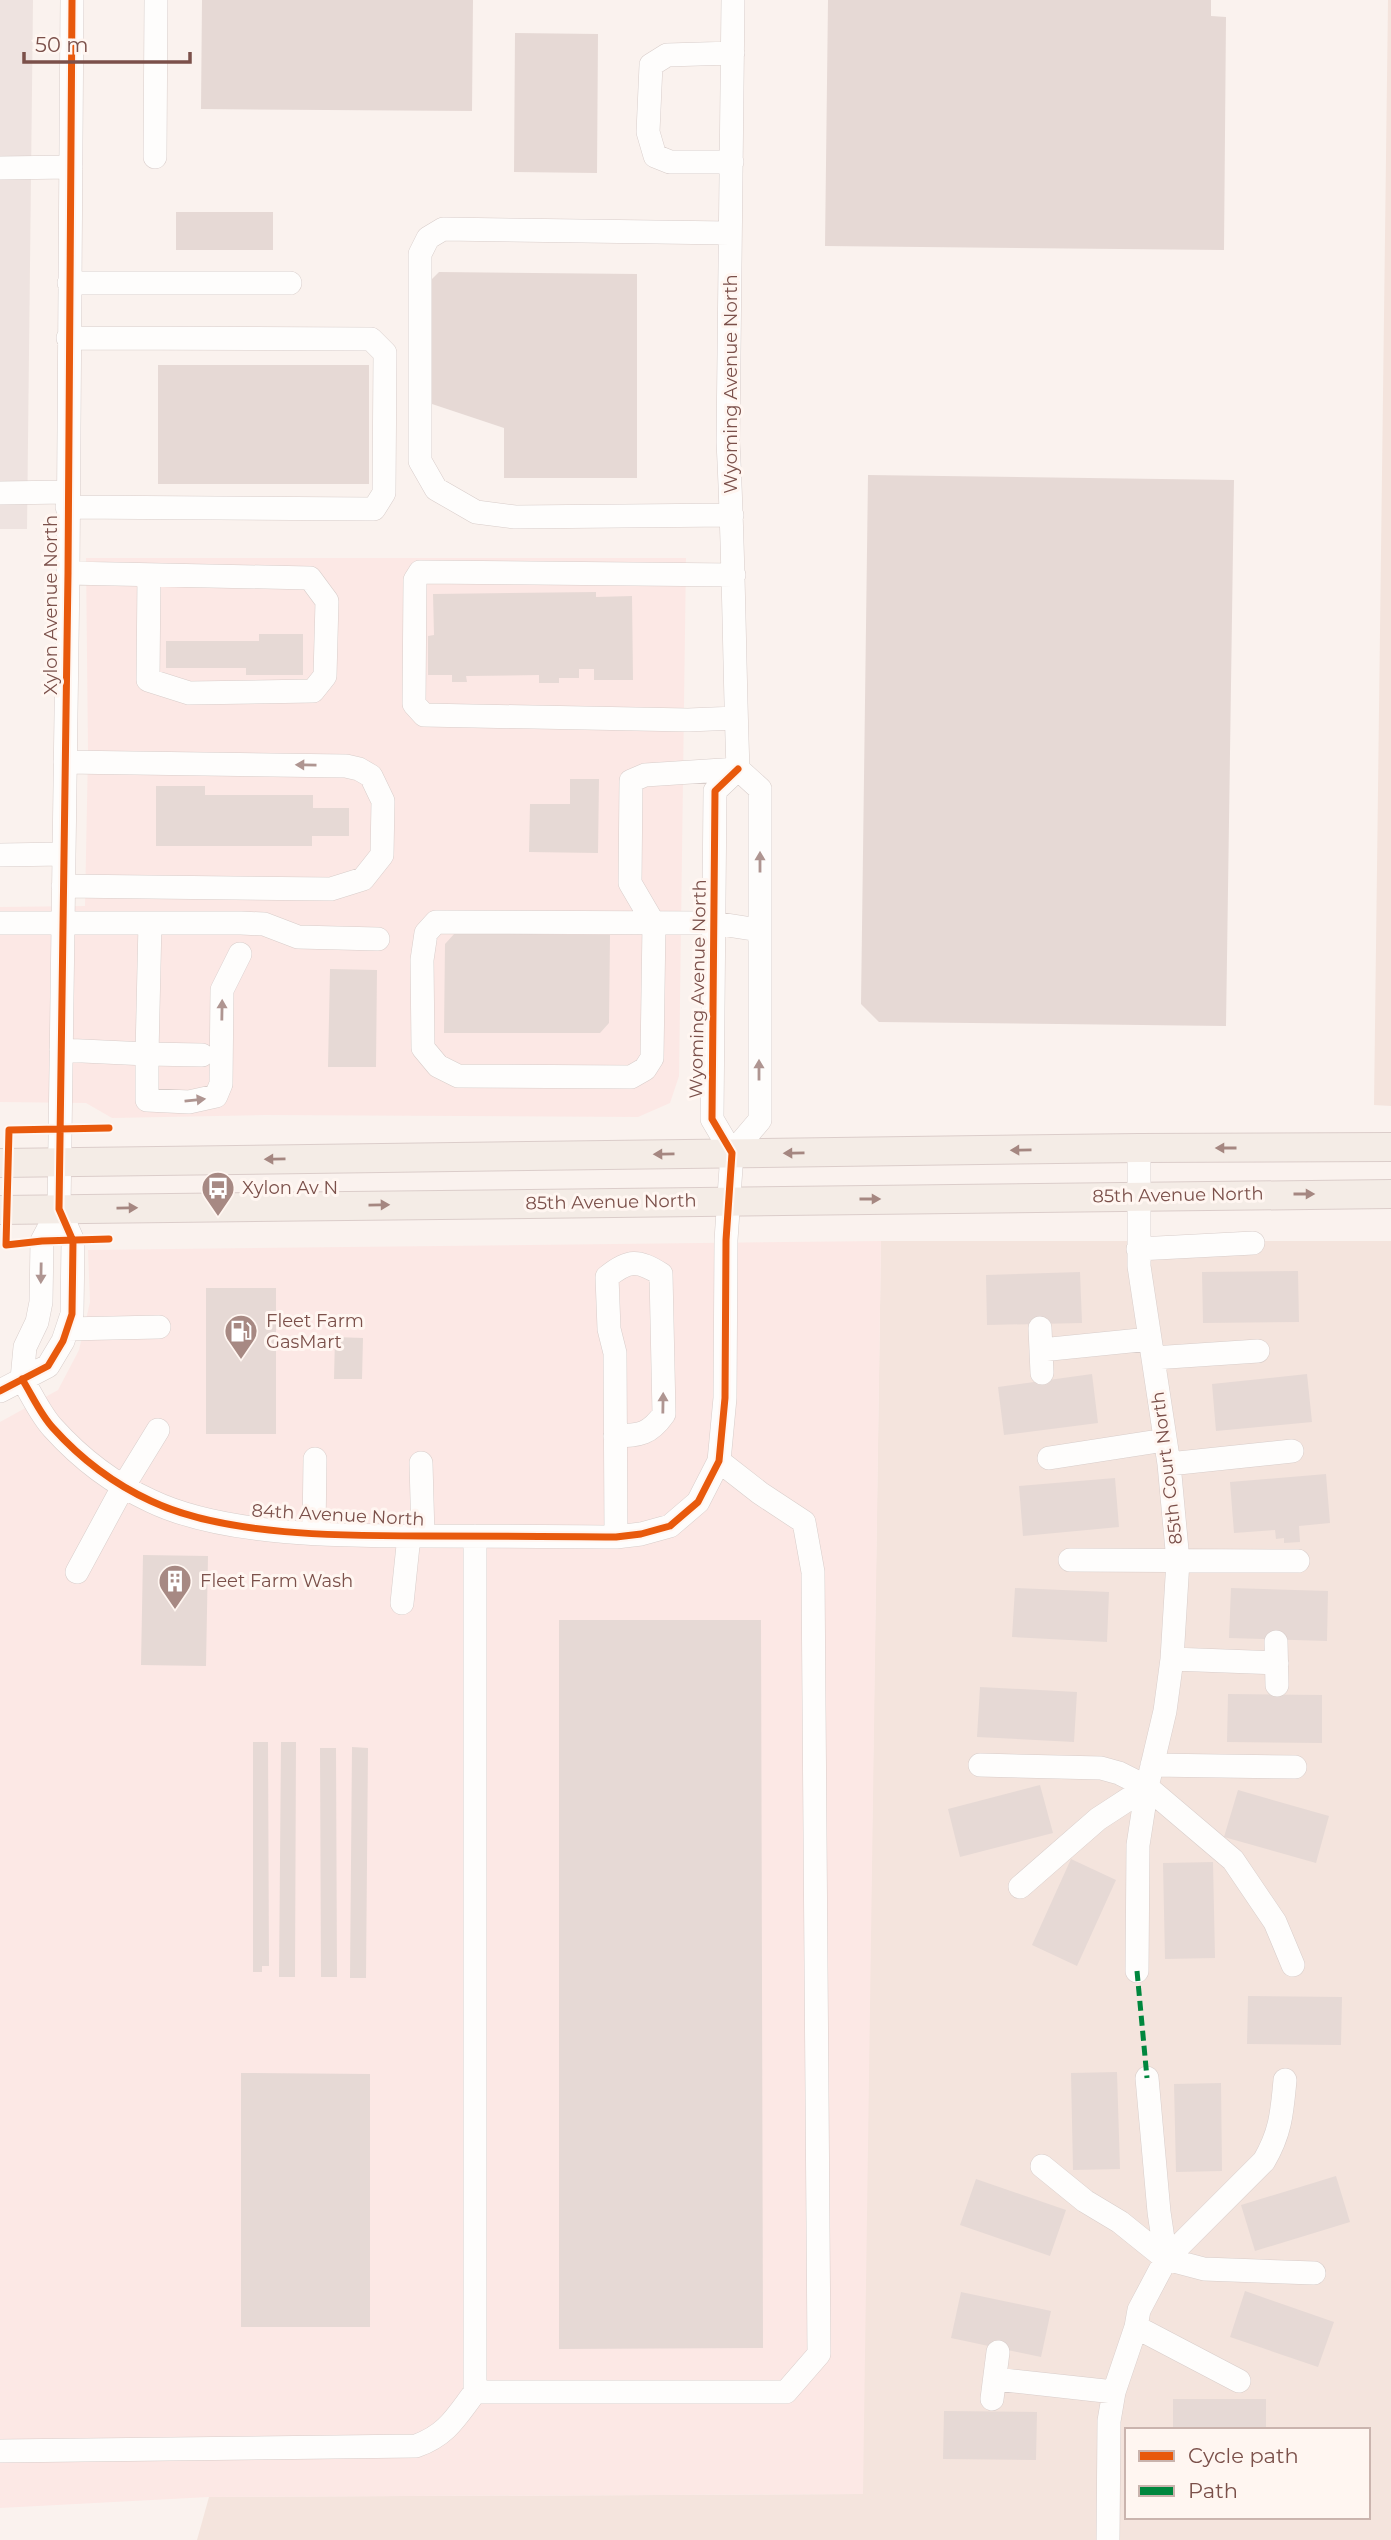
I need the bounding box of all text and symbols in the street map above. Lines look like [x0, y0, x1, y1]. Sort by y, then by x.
scale bar [24, 21, 191, 65]
text: 50 m [35, 32, 89, 57]
street label: Wyoming Avenue North [720, 274, 742, 494]
street label: Xylon Avenue North [40, 515, 62, 695]
one-way arrow [294, 759, 316, 771]
one-way arrow [754, 851, 766, 873]
street label: Wyoming Avenue North [685, 879, 711, 1099]
one-way arrow [216, 999, 228, 1021]
one-way arrow [753, 1059, 765, 1081]
one-way arrow [185, 1095, 207, 1106]
one-way arrow [1215, 1142, 1237, 1154]
one-way arrow [1010, 1144, 1032, 1156]
one-way arrow [783, 1147, 805, 1159]
one-way arrow [652, 1148, 674, 1160]
one-way arrow [264, 1153, 286, 1165]
bus stop icon: Xylon Av N [199, 1169, 237, 1218]
place label: Xylon Av N [242, 1177, 338, 1199]
street label: 85th Avenue North [1092, 1183, 1264, 1207]
one-way arrow [1294, 1188, 1316, 1200]
street label: 85th Avenue North [525, 1190, 697, 1214]
one-way arrow [860, 1193, 882, 1205]
one-way arrow [368, 1199, 390, 1211]
one-way arrow [116, 1203, 138, 1214]
one-way arrow [35, 1263, 47, 1285]
place label: Fleet Farm GasMart [266, 1310, 364, 1353]
fuel station icon: Fleet Farm GasMart [222, 1312, 260, 1361]
street label: 85th Court North [1147, 1390, 1187, 1546]
one-way arrow [657, 1392, 669, 1414]
street label: 84th Avenue North [251, 1499, 425, 1531]
building icon: Fleet Farm Wash [156, 1562, 194, 1611]
place label: Fleet Farm Wash [200, 1570, 353, 1592]
legend [1125, 2428, 1370, 2519]
text: Cycle path [1188, 2443, 1299, 2468]
text: Path [1188, 2478, 1238, 2503]

